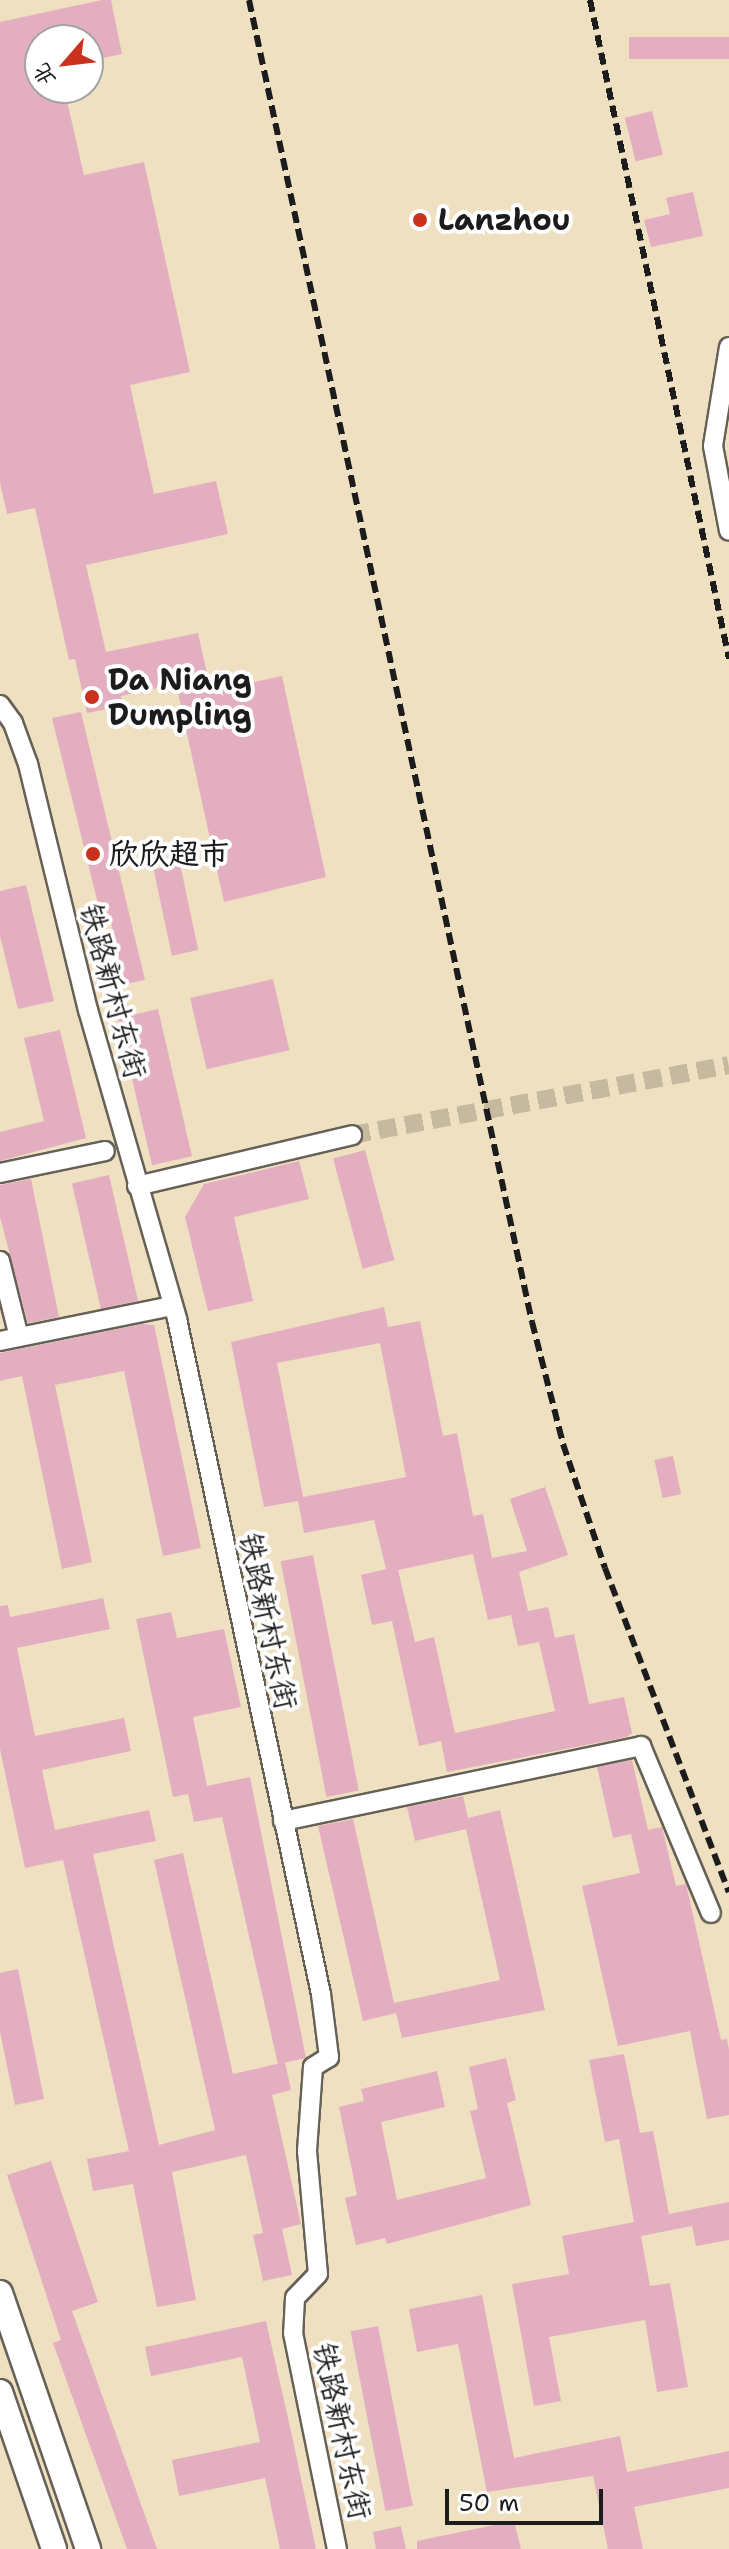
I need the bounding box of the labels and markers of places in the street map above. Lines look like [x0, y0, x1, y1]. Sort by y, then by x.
place label: Lanzhou [438, 202, 571, 238]
marker: Lanzhou [409, 209, 431, 231]
place label: Da Niang Dumpling [108, 662, 252, 732]
marker: Da Niang Dumpling [83, 688, 101, 706]
place label: 欣欣超市 [109, 836, 229, 872]
marker: 欣欣超市 [84, 845, 102, 863]

